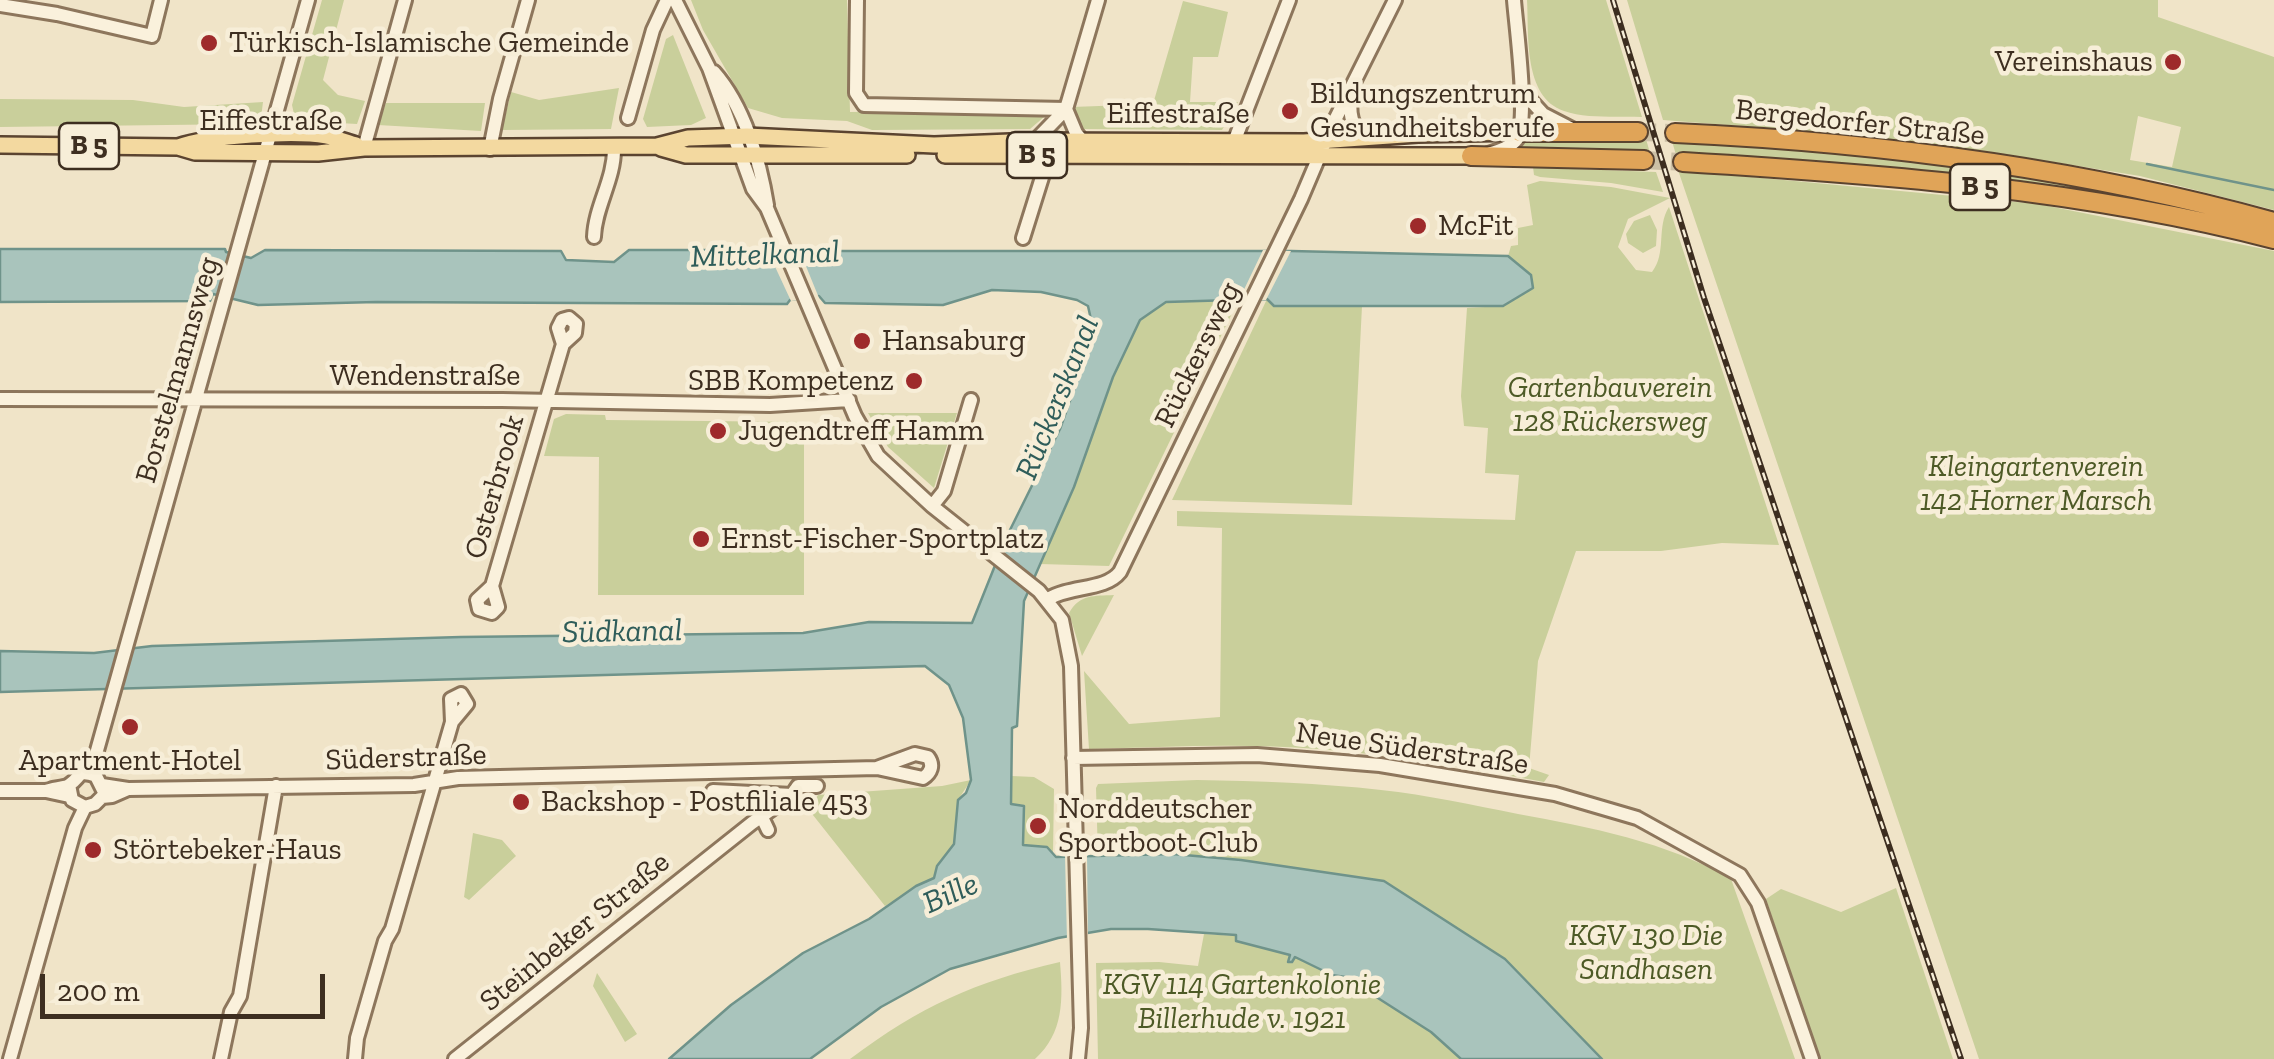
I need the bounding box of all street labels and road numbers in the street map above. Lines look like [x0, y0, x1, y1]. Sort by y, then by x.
street label: Bergedorfer Straße [1734, 92, 1986, 154]
street label: Eiffestraße [1106, 96, 1250, 132]
street label: Eiffestraße [199, 103, 343, 139]
road number: B 5 [59, 123, 119, 169]
road number: B 5 [1007, 132, 1067, 178]
road number: B 5 [1950, 164, 2010, 210]
street label: Borstelmannsweg [129, 253, 227, 487]
street label: Rückersweg [1147, 276, 1249, 434]
street label: Wendenstraße [330, 358, 520, 394]
street label: Osterbrook [457, 411, 533, 563]
street label: Neue Süderstraße [1293, 715, 1531, 783]
street label: Süderstraße [325, 737, 487, 779]
street label: Steinbeker Straße [473, 845, 677, 1019]

